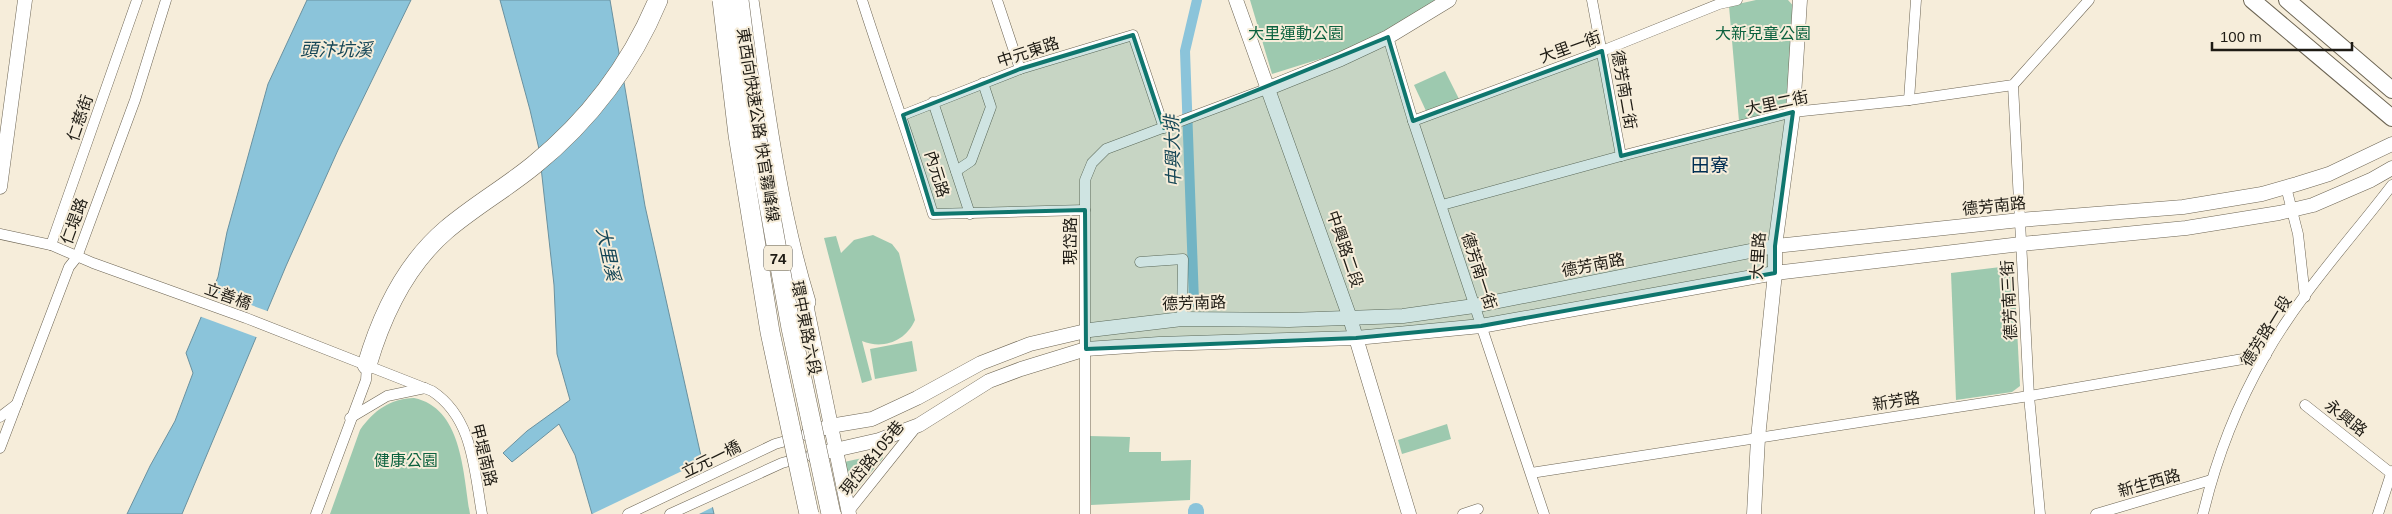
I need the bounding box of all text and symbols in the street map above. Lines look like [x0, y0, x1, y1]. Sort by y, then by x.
scale bar [2212, 20, 2352, 52]
park label: 大里運動公園 [1248, 25, 1344, 42]
park label: 大新兒童公園 [1715, 25, 1811, 42]
street label: 東西向快速公路 快官霧峰線 [734, 27, 782, 223]
street label: 大里一街 [1537, 28, 1603, 66]
text: 100 m [2220, 28, 2262, 45]
street label: 中元東路 [995, 34, 1061, 70]
water label: 頭汴坑溪 [300, 40, 375, 60]
street label: 德芳南二街 [1609, 49, 1639, 131]
street label: 大里二街 [1744, 88, 1810, 118]
street label: 仁慈街 [64, 93, 96, 143]
water label: 中興大排 [1162, 113, 1184, 187]
street label: 內元路 [922, 149, 952, 199]
district label: 田寮 [1691, 155, 1729, 176]
street label: 德芳南路 [1961, 194, 2027, 218]
street label: 仁堤路 [58, 196, 90, 246]
street label: 中興路二段 [1324, 208, 1366, 290]
street label: 現岱路 [1062, 217, 1079, 265]
water label: 大里溪 [593, 226, 624, 285]
street label: 德芳南一街 [1459, 230, 1499, 312]
street label: 大里路 [1748, 231, 1768, 281]
road number: 74 [764, 246, 792, 270]
street label: 德芳南路 [1560, 251, 1626, 279]
street label: 德芳南三街 [1998, 260, 2020, 340]
street label: 環中東路六段 [788, 279, 824, 377]
street label: 立善橋 [203, 280, 253, 312]
street label: 德芳南路 [1162, 293, 1226, 313]
street label: 德芳路一段 [2238, 293, 2294, 369]
street label: 新芳路 [1871, 389, 1921, 413]
street label: 永興路 [2322, 397, 2370, 439]
street label: 現岱路105巷 [837, 417, 907, 499]
street label: 甲堤南路 [468, 422, 500, 488]
street label: 立元一橋 [679, 437, 743, 481]
park label: 健康公園 [374, 452, 438, 469]
street label: 新生西路 [2116, 466, 2182, 500]

